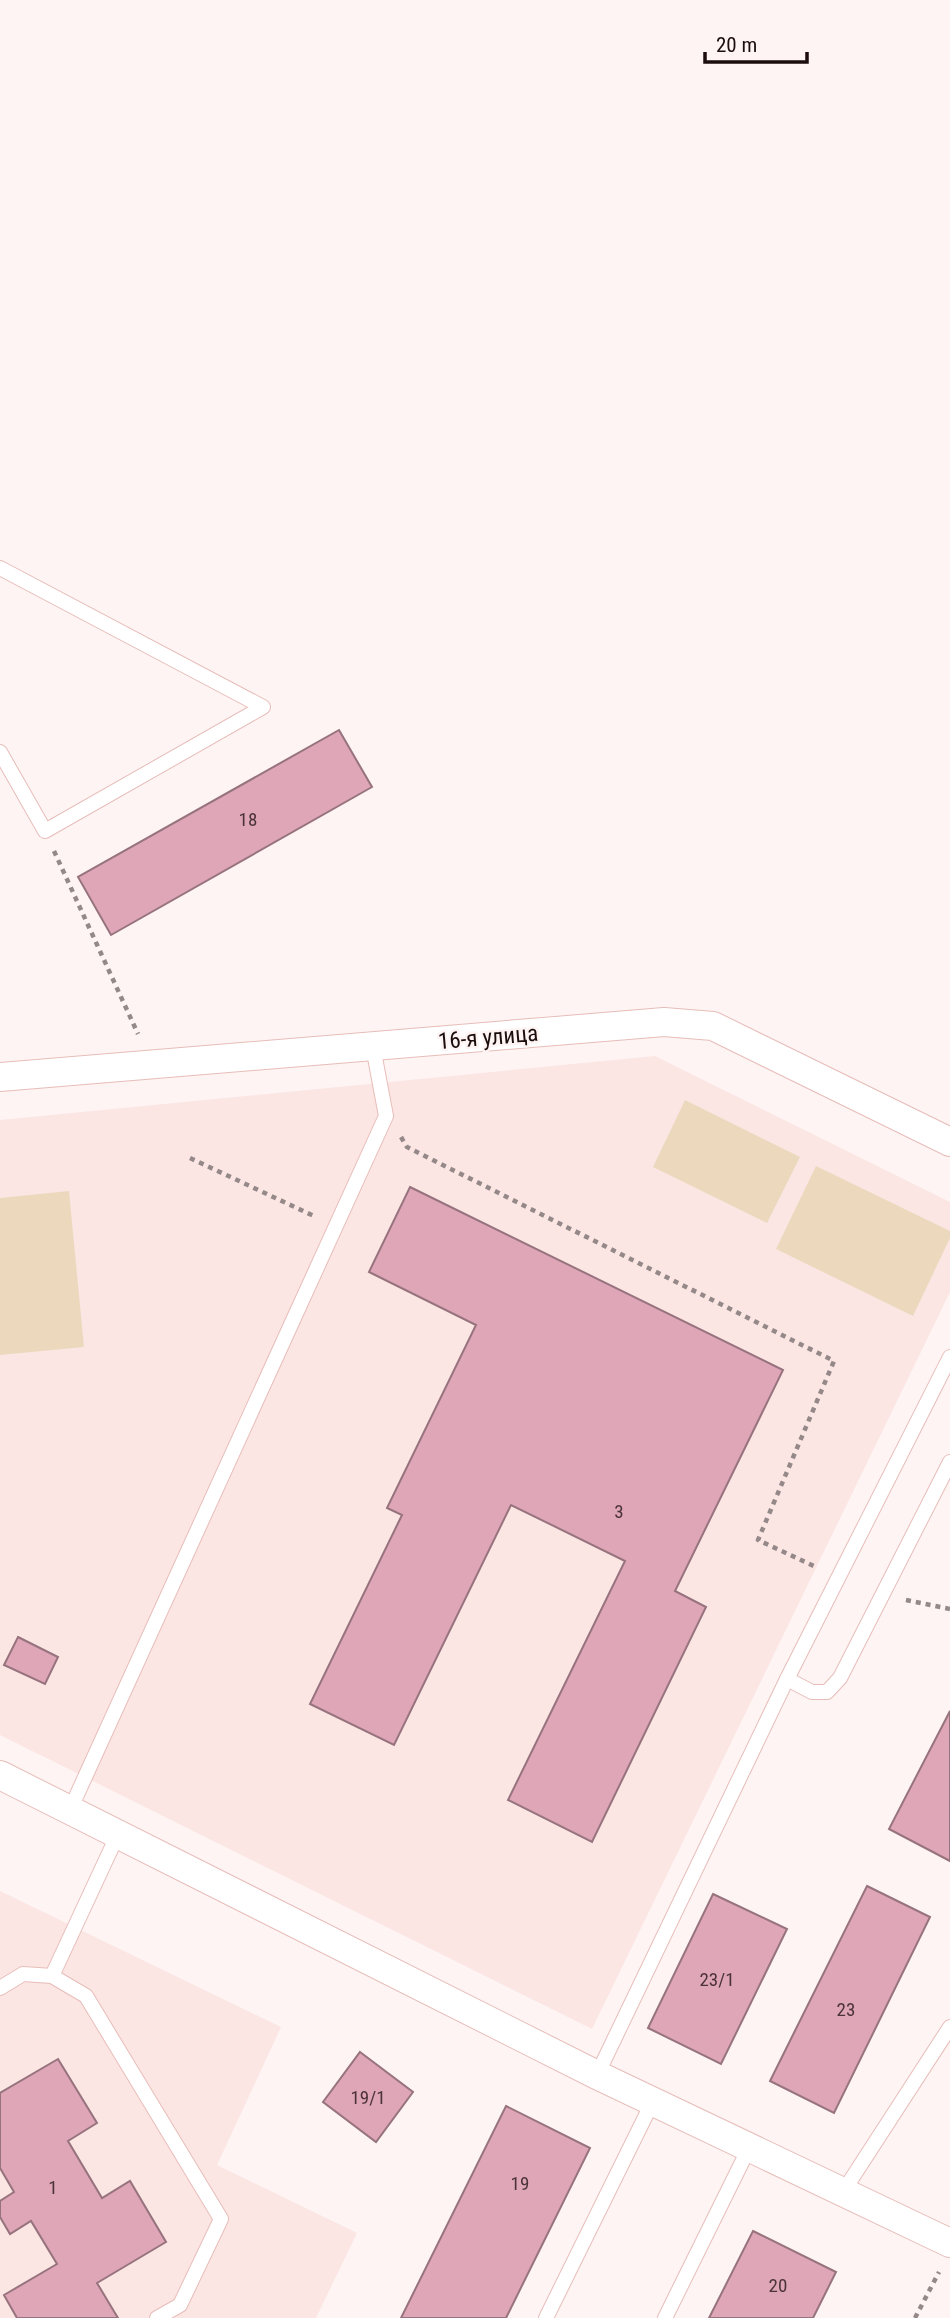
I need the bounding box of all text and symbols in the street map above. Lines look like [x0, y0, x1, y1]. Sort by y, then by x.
scale bar [705, 21, 806, 65]
text: 20 m [716, 33, 757, 57]
house number: 18 [239, 808, 257, 831]
street label: 16-я улица [437, 1020, 539, 1055]
house number: 3 [614, 1500, 624, 1523]
house number: 23/1 [699, 1968, 735, 1991]
house number: 23 [837, 1998, 855, 2021]
house number: 19/1 [350, 2086, 386, 2109]
house number: 19 [511, 2172, 529, 2195]
house number: 1 [48, 2176, 58, 2199]
house number: 20 [769, 2274, 787, 2297]

